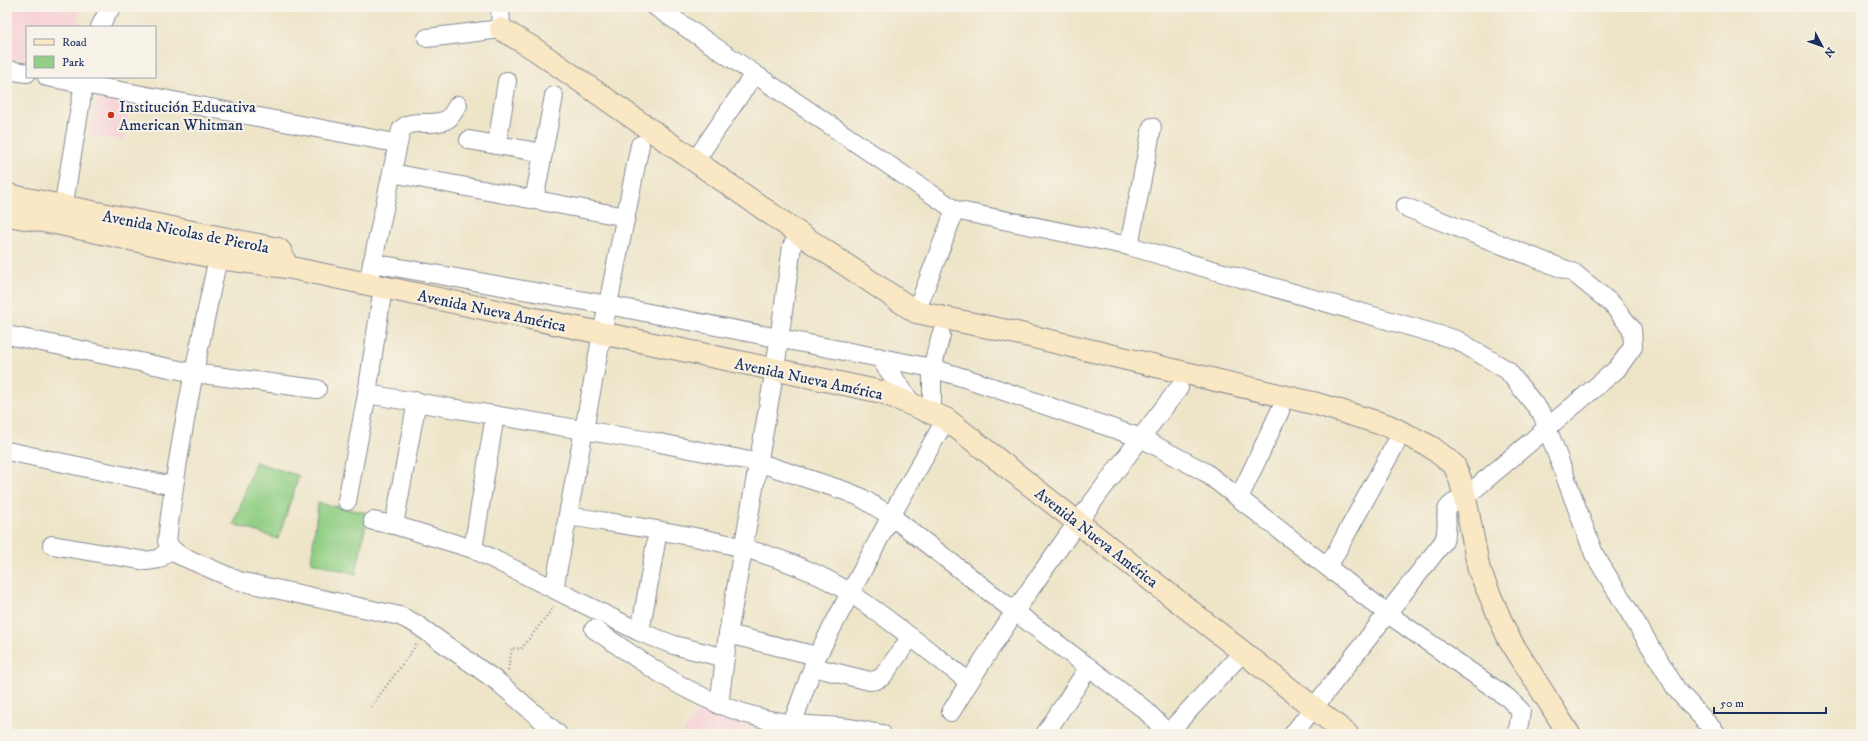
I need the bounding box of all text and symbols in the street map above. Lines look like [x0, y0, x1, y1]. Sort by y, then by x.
legend [26, 26, 156, 78]
north arrow [1802, 26, 1842, 66]
text: Road [62, 35, 87, 50]
text: N [1821, 44, 1837, 60]
text: Park [62, 55, 84, 70]
place label: Institución Educativa American Whitman [119, 97, 256, 135]
marker: Institución Educativa American Whitman [106, 110, 116, 120]
street label: Avenida Nicolas de Pierola [101, 206, 271, 258]
street label: Avenida Nueva América [416, 285, 568, 337]
street label: Avenida Nueva América [733, 353, 885, 405]
street label: Avenida Nueva América [1031, 483, 1162, 592]
scale bar [1714, 689, 1826, 715]
text: 50 m [1720, 696, 1744, 711]

